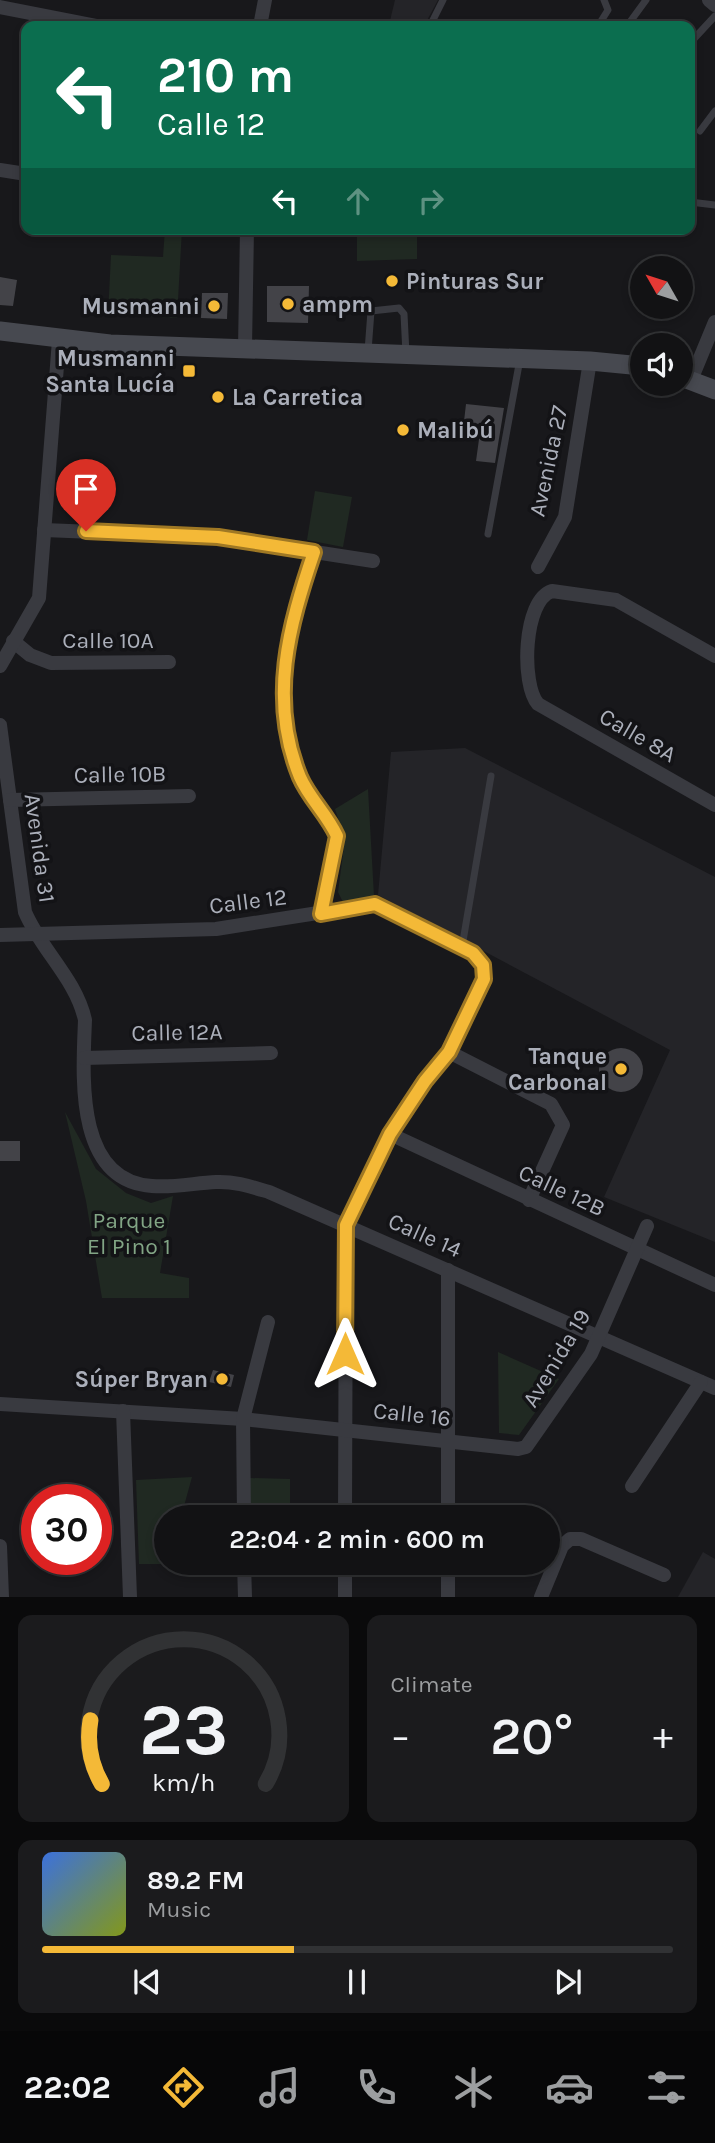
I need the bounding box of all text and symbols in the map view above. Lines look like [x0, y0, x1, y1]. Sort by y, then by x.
text: 210 m [157, 47, 294, 104]
icon: left [42, 49, 133, 140]
text: Calle 12 [157, 106, 265, 143]
icon: left [266, 182, 304, 220]
icon: ahead [339, 182, 377, 220]
icon: right [412, 182, 450, 220]
north arrow [630, 256, 693, 318]
map controls [630, 256, 693, 396]
place label: Pinturas Sur [406, 268, 543, 295]
marker: Pinturas Sur [384, 273, 400, 289]
place label: ampm [302, 291, 373, 318]
place label: Musmanni [82, 293, 200, 320]
marker: ampm [280, 296, 296, 312]
marker: Musmanni [206, 298, 222, 314]
button: sound [630, 333, 693, 396]
place label: Musmanni Santa Lucía [45, 345, 175, 398]
marker: Musmanni Santa Lucía [181, 363, 197, 379]
place label: La Carretica [232, 384, 363, 411]
marker: La Carretica [210, 389, 226, 405]
street label: Avenida 27 [524, 403, 573, 519]
place label: Malibú [417, 417, 494, 444]
marker: Malibú [395, 422, 411, 438]
pin [56, 459, 116, 531]
icon: arrive [67, 470, 105, 508]
street label: Calle 10A [62, 627, 154, 654]
street label: Calle 8A [595, 703, 681, 768]
street label: Calle 10B [74, 760, 166, 789]
street label: Avenida 31 [18, 792, 61, 904]
street label: Calle 12 [208, 883, 288, 920]
street label: Calle 12A [131, 1018, 223, 1047]
place label: Tanque Carbonal [508, 1043, 607, 1096]
marker: Tanque Carbonal [613, 1061, 629, 1077]
street label: Calle 12B [514, 1159, 609, 1222]
park label: Parque El Pino 1 [87, 1207, 171, 1260]
street label: Calle 14 [384, 1207, 466, 1264]
street label: Avenida 19 [517, 1304, 596, 1412]
position arrow [308, 1317, 382, 1391]
place label: Súper Bryan [75, 1366, 208, 1393]
marker: Súper Bryan [214, 1371, 230, 1387]
street label: Calle 16 [372, 1397, 452, 1432]
speed limit sign: 30 [21, 1484, 112, 1575]
text: 22:04 · 2 min · 600 m [229, 1524, 485, 1555]
text: Climate [391, 1671, 473, 1698]
text: 23 [139, 1688, 228, 1773]
text: 20° [490, 1706, 573, 1767]
text: − [391, 1714, 410, 1759]
text: + [653, 1714, 673, 1759]
text: km/h [152, 1768, 215, 1797]
text: 89.2 FM [147, 1865, 245, 1896]
text: Music [147, 1896, 211, 1923]
icon: previous [128, 1963, 166, 2001]
icon: pause [338, 1963, 376, 2001]
icon: next [549, 1963, 587, 2001]
icon: directions [159, 2063, 208, 2112]
icon: music [255, 2063, 304, 2112]
icon: phone [352, 2063, 401, 2112]
icon: climate [449, 2063, 498, 2112]
icon: car [545, 2063, 594, 2112]
icon: filters [642, 2063, 691, 2112]
text: 22:02 [24, 2069, 111, 2106]

